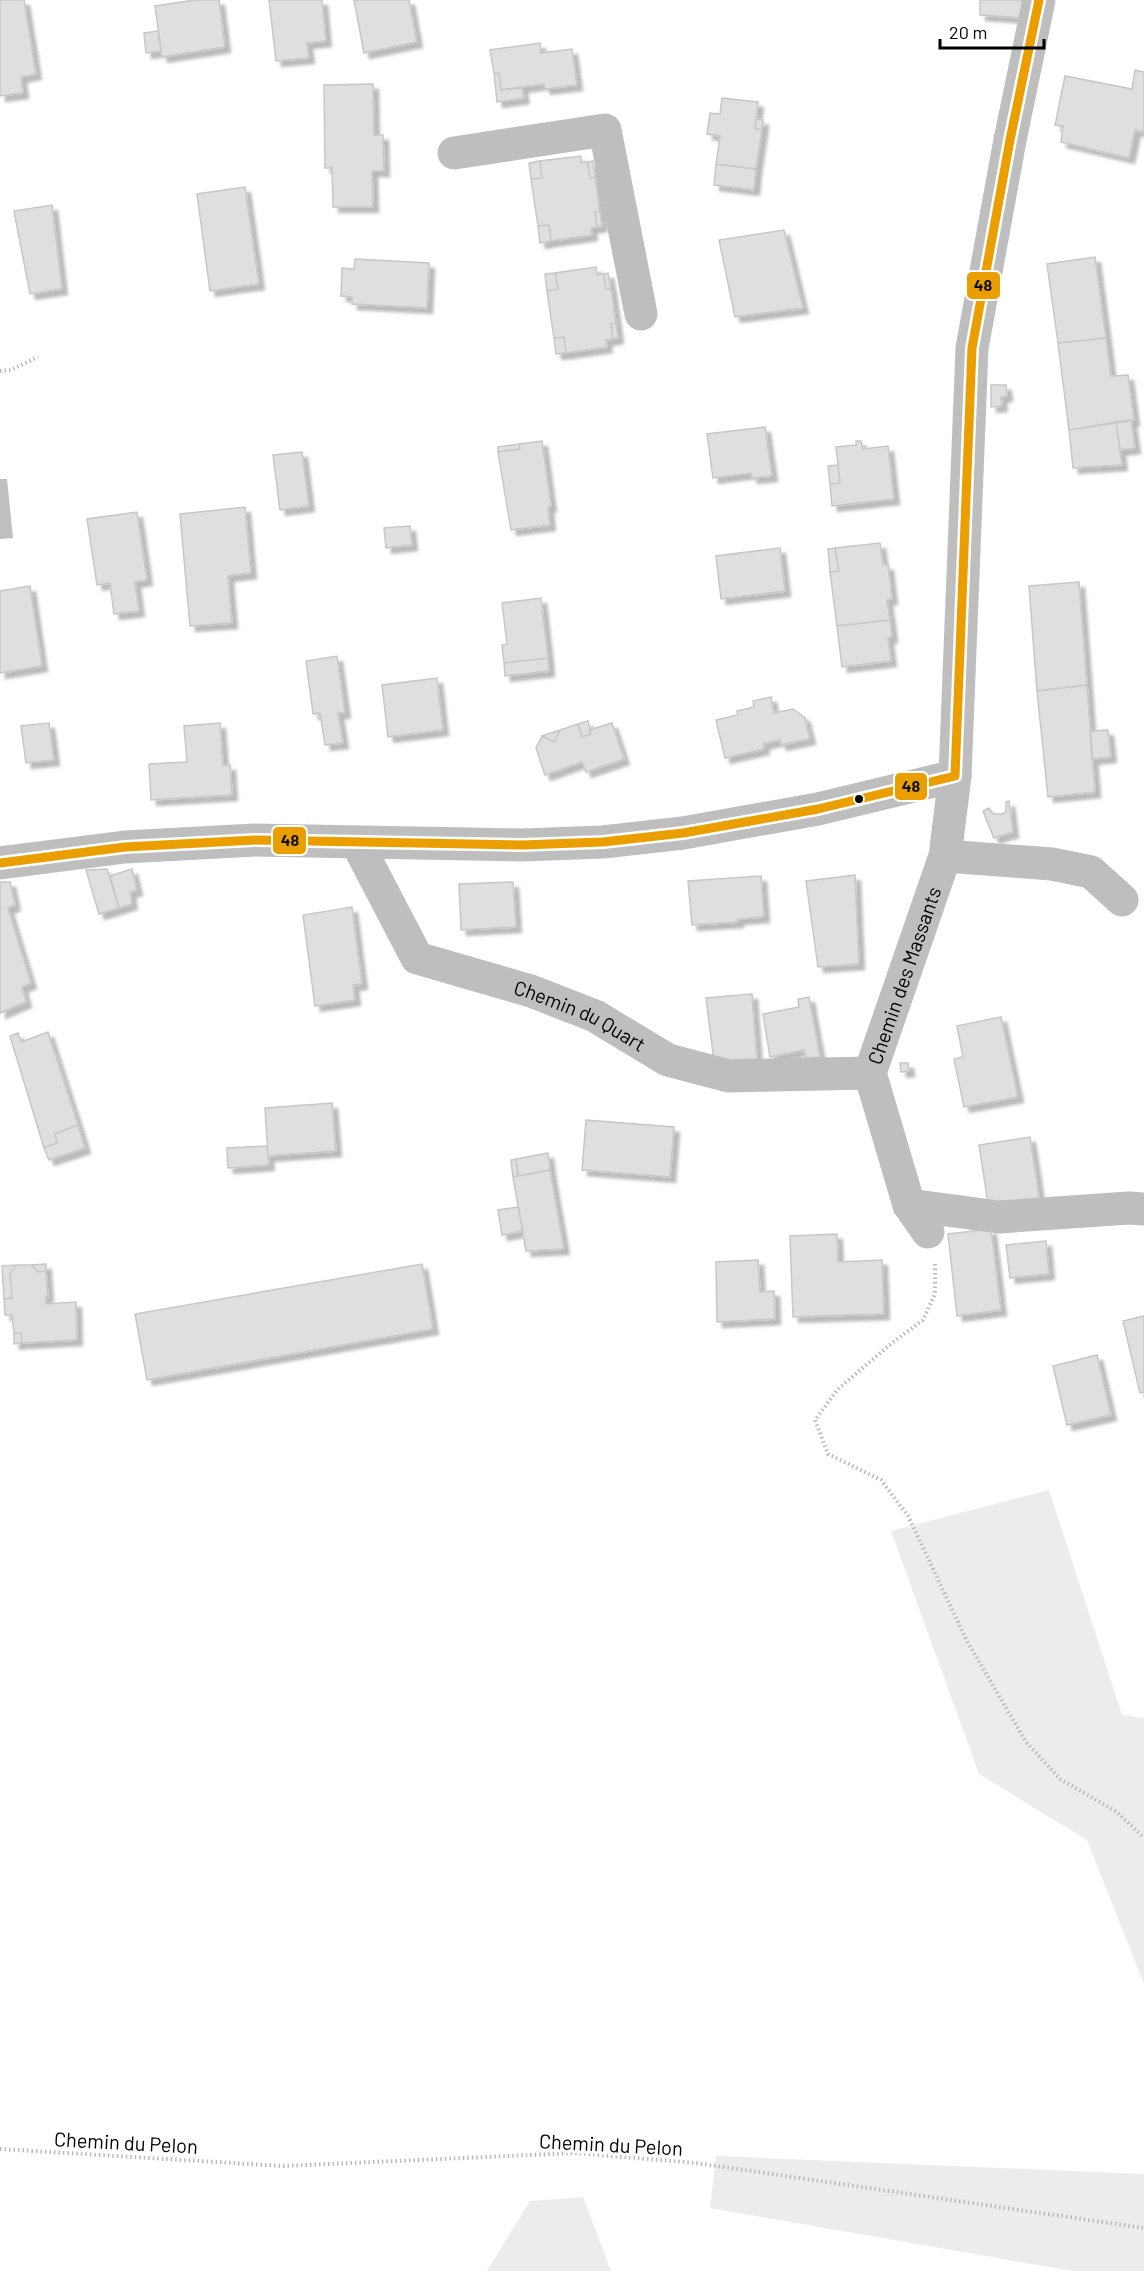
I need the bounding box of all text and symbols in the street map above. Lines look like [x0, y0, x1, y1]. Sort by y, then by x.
scale bar [940, 12, 1044, 50]
text: 20 m [949, 21, 987, 43]
line badge: 48 [966, 271, 1001, 300]
text: 48 [974, 275, 993, 294]
line badge: 48 [894, 772, 928, 801]
text: 48 [902, 776, 921, 795]
unlabelled marker [853, 793, 865, 805]
line badge: 48 [272, 826, 307, 855]
text: 48 [281, 830, 300, 849]
street label: Chemin des Massants [862, 883, 946, 1067]
street label: Chemin du Quart [511, 975, 650, 1056]
street label: Chemin du Pelon [54, 2126, 198, 2158]
street label: Chemin du Pelon [539, 2128, 683, 2160]

